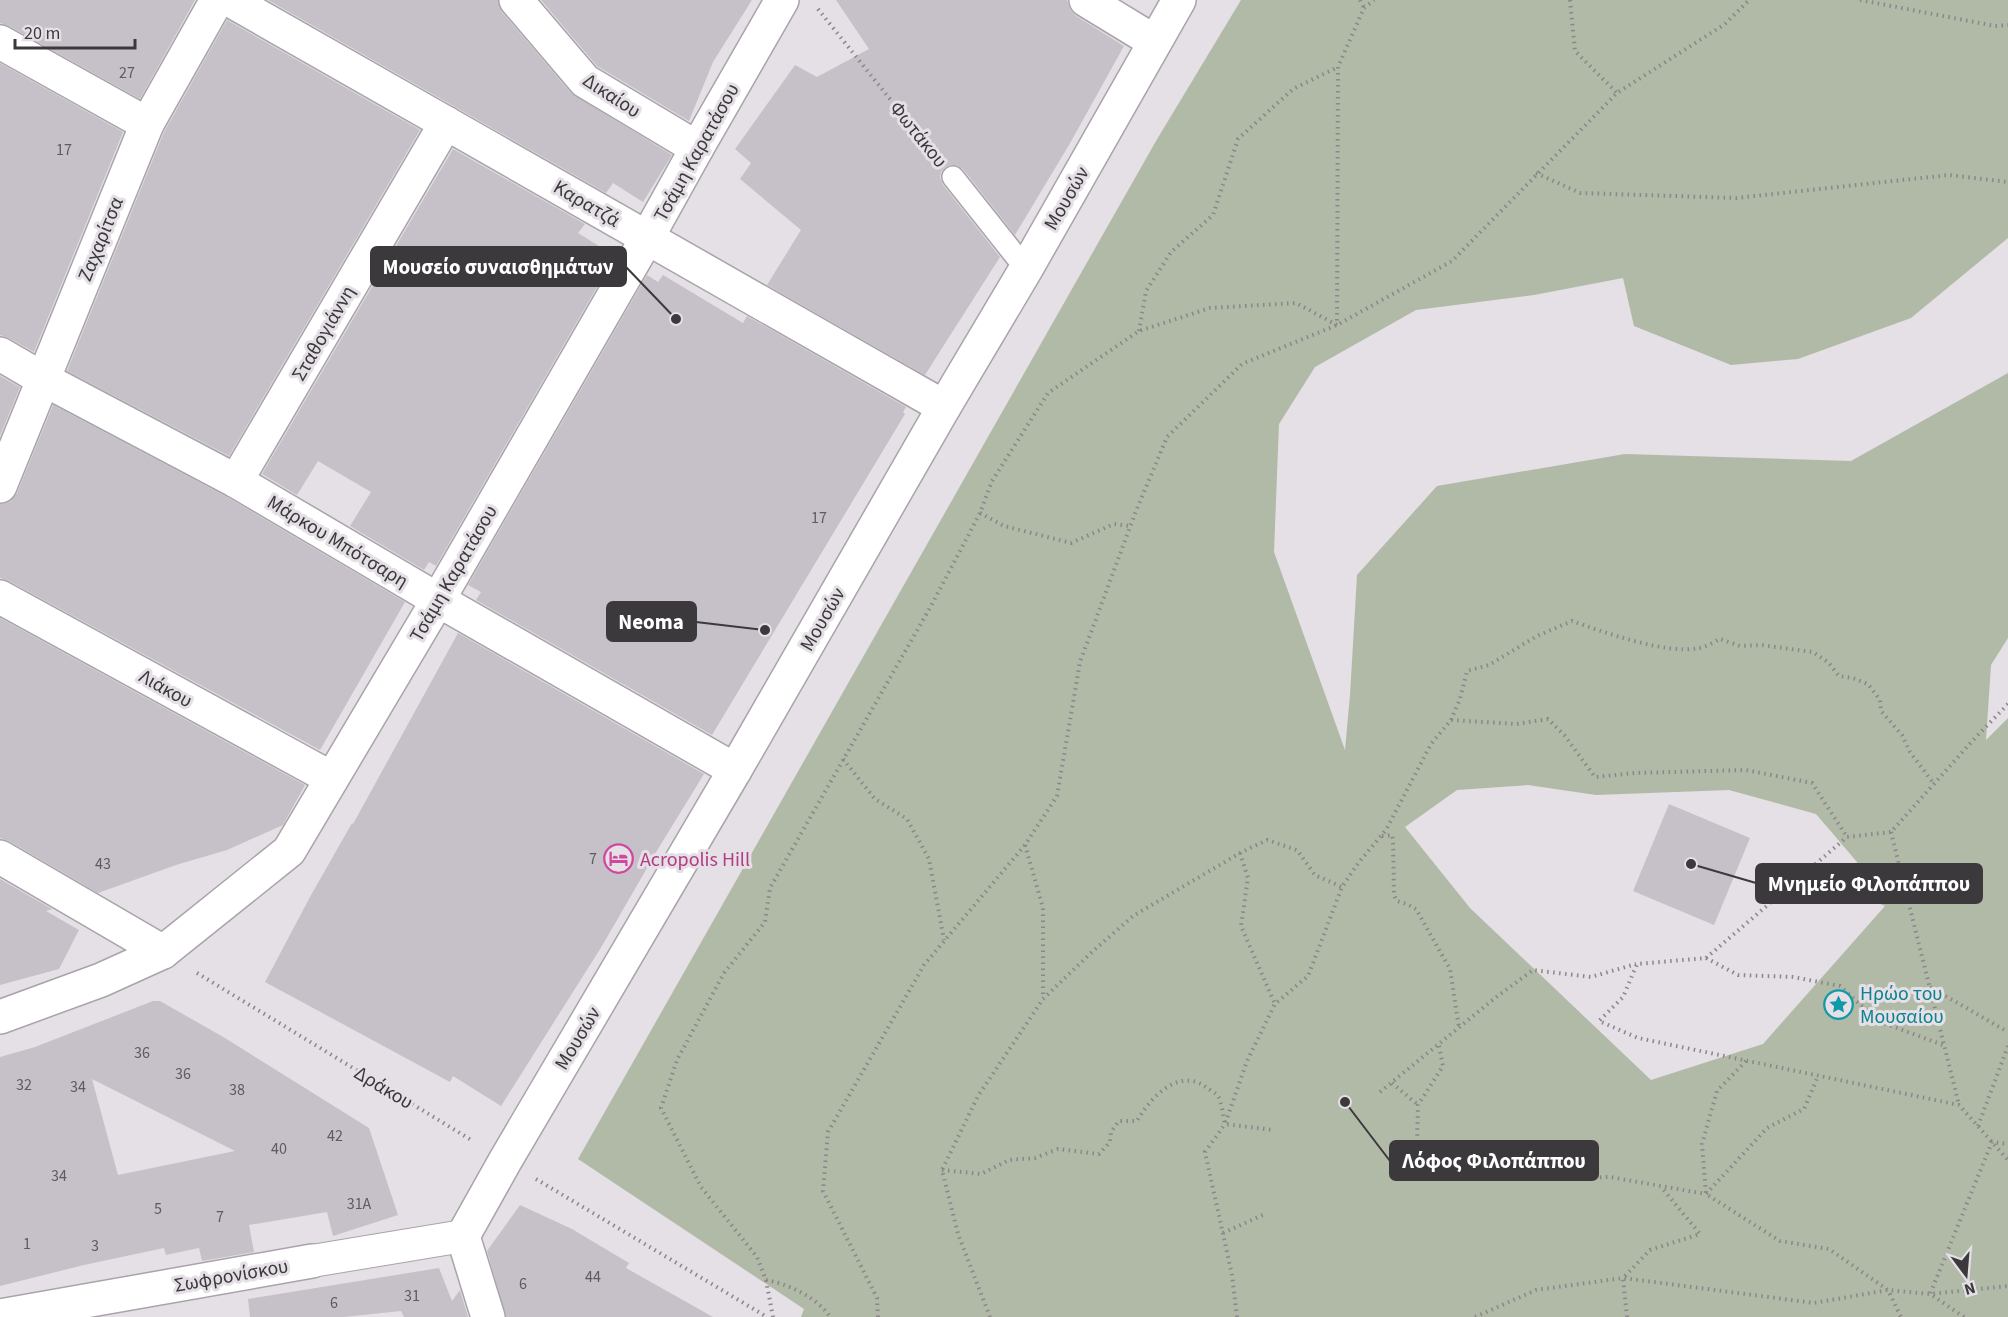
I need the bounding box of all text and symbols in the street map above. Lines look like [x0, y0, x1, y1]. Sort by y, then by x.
scale bar [15, 12, 135, 50]
text: 20 m [24, 21, 60, 46]
house number: 27 [119, 62, 135, 84]
street label: Δικαίου [577, 67, 646, 125]
street label: Τσάμη Καρατάσου [647, 78, 746, 227]
street label: Φωτάκου [883, 95, 954, 174]
house number: 17 [56, 139, 72, 161]
street label: Μουσών [1037, 161, 1097, 236]
street label: Καρατζά [548, 174, 625, 234]
street label: Ζαχαρίτσα [71, 193, 131, 286]
callout: Μουσείο συναισθημάτων [371, 247, 626, 286]
text: Μουσείο συναισθημάτων [382, 252, 614, 282]
street label: Σταθογιάννη [285, 281, 362, 386]
street label: Μάρκου Μπότσαρη [262, 489, 413, 595]
street label: Τσάμη Καρατάσου [403, 500, 504, 647]
house number: 17 [811, 507, 827, 529]
street label: Μουσών [793, 582, 853, 657]
callout: Neoma [607, 602, 696, 641]
text: Neoma [618, 607, 684, 637]
street label: Λιάκου [134, 663, 197, 715]
hotel icon: Acropolis Hill [603, 843, 635, 875]
place label: Acropolis Hill [640, 846, 750, 874]
house number: 7 [589, 848, 597, 870]
house number: 43 [95, 853, 111, 875]
callout: Μνημείο Φιλοπάππου [1756, 864, 1982, 903]
text: Μνημείο Φιλοπάππου [1768, 869, 1970, 899]
place label: Ηρώο του Μουσαίου [1860, 980, 1944, 1031]
place icon: Ηρώο του Μουσαίου [1823, 988, 1855, 1020]
street label: Μουσών [548, 1001, 608, 1075]
house number: 36 [134, 1042, 150, 1064]
street label: Δράκου [349, 1059, 418, 1116]
house number: 36 [175, 1063, 191, 1085]
house number: 32 [16, 1074, 32, 1096]
house number: 34 [70, 1076, 86, 1098]
house number: 38 [229, 1079, 245, 1101]
house number: 42 [327, 1125, 343, 1147]
house number: 40 [271, 1138, 287, 1160]
callout: Λόφος Φιλοπάππου [1390, 1141, 1598, 1180]
text: Λόφος Φιλοπάππου [1401, 1146, 1586, 1176]
house number: 34 [51, 1165, 67, 1187]
house number: 31A [347, 1193, 372, 1215]
house number: 5 [154, 1198, 162, 1220]
house number: 7 [216, 1206, 224, 1228]
house number: 1 [23, 1233, 31, 1255]
house number: 3 [91, 1235, 99, 1257]
north arrow [1936, 1245, 1996, 1305]
street label: Σωφρονίσκου [172, 1252, 290, 1300]
house number: 44 [585, 1266, 601, 1288]
house number: 6 [519, 1273, 527, 1295]
text: N [1962, 1276, 1978, 1300]
house number: 31 [404, 1285, 420, 1307]
house number: 6 [330, 1292, 338, 1314]

